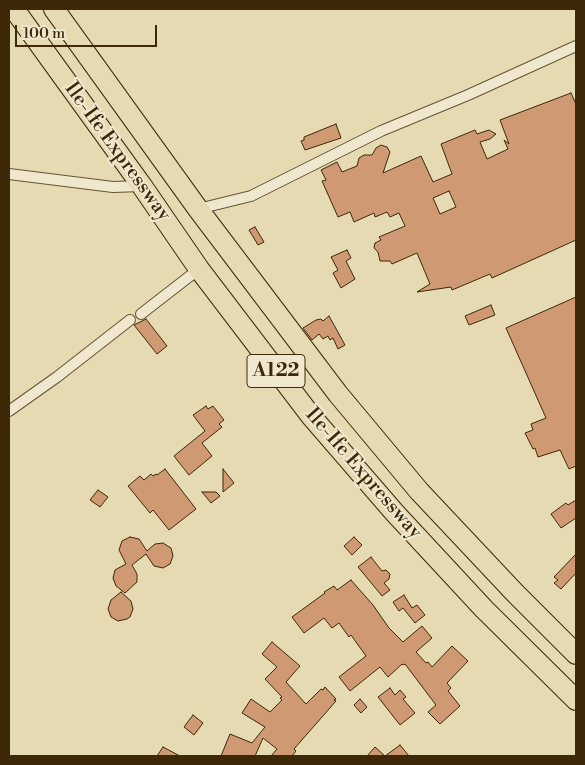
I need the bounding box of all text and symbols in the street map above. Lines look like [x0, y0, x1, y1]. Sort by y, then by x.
scale bar [18, 15, 160, 47]
text: 100 m [23, 24, 65, 43]
street label: Ile-Ife Expressway [59, 78, 175, 226]
road number: A122 [247, 354, 305, 388]
street label: Ile-Ife Expressway [300, 404, 426, 544]

